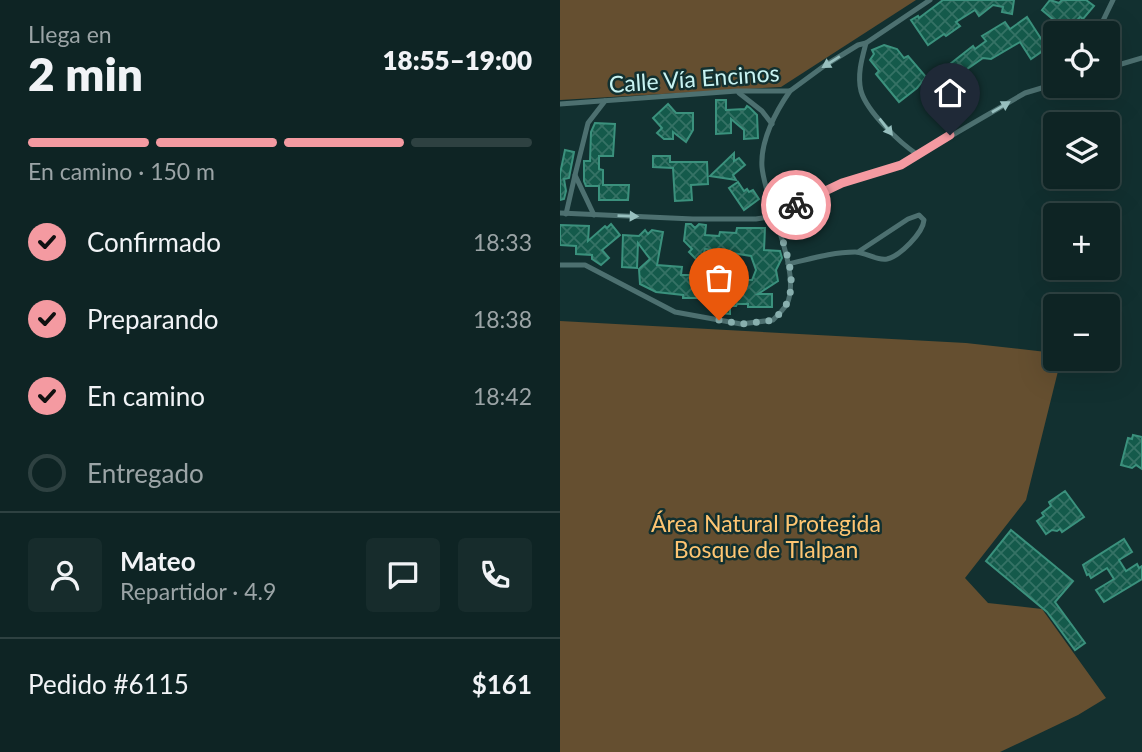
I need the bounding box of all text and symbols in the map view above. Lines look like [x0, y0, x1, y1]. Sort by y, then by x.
text: Llega en [28, 20, 112, 48]
map controls [1043, 21, 1120, 371]
button: locate [1043, 21, 1120, 98]
text: 18:55–19:00 [382, 44, 532, 76]
text: 2 min [28, 46, 143, 101]
one-way arrow [822, 55, 841, 68]
street label: Calle Vía Encinos [608, 58, 780, 98]
pin [920, 63, 980, 135]
icon: home [931, 74, 969, 112]
one-way arrow [991, 101, 1010, 113]
button: layers [1043, 112, 1120, 189]
one-way arrow [878, 117, 893, 135]
text: En camino · 150 m [28, 157, 215, 185]
courier [761, 170, 831, 240]
icon: bike [777, 186, 815, 224]
button: + [1043, 203, 1120, 280]
one-way arrow [617, 211, 639, 222]
icon: check [28, 223, 66, 261]
text: Confirmado [87, 226, 221, 258]
text: 18:33 [473, 228, 532, 256]
pin [689, 248, 749, 320]
icon: bag [700, 259, 738, 297]
button: − [1043, 294, 1120, 371]
icon: check [28, 300, 66, 338]
text: Preparando [87, 303, 219, 335]
text: 18:38 [473, 305, 532, 333]
icon: check [28, 377, 66, 415]
text: En camino [87, 380, 205, 412]
text: 18:42 [473, 382, 532, 410]
text: Entregado [87, 457, 204, 489]
park label: Área Natural Protegida Bosque de Tlalpan [651, 509, 881, 563]
button: person [28, 538, 102, 612]
button: chat [366, 538, 440, 612]
button: phone [458, 538, 532, 612]
text: Mateo [120, 545, 196, 577]
text: Repartidor · 4.9 [120, 577, 276, 605]
text: Pedido #6115 [28, 668, 189, 700]
text: $161 [472, 668, 532, 700]

